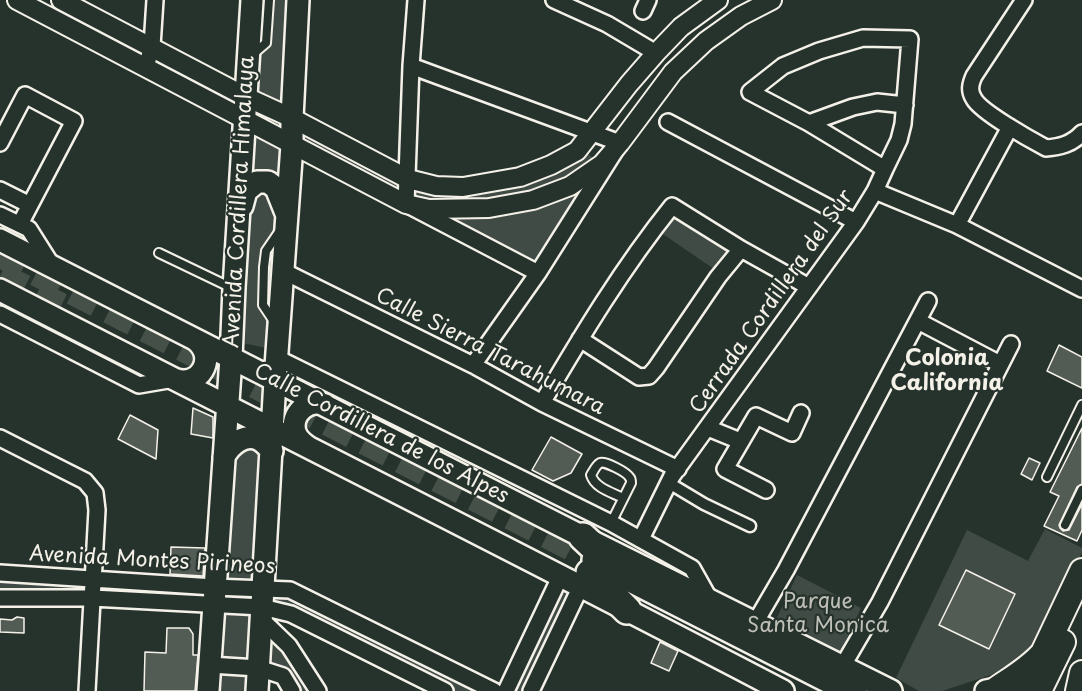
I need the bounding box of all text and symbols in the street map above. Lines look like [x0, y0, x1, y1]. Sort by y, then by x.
street label: Avenida Cordillera Himalaya [220, 55, 260, 349]
street label: Cerrada Cordillera del Sur [685, 185, 859, 419]
street label: Calle Sierra Tarahumara [371, 283, 609, 421]
district label: Colonia California [891, 346, 1003, 398]
street label: Calle Cordillera de los Alpes [249, 359, 513, 509]
street label: Avenida Montes Pirineos [28, 542, 276, 580]
park label: Parque Santa Monica [747, 589, 889, 639]

